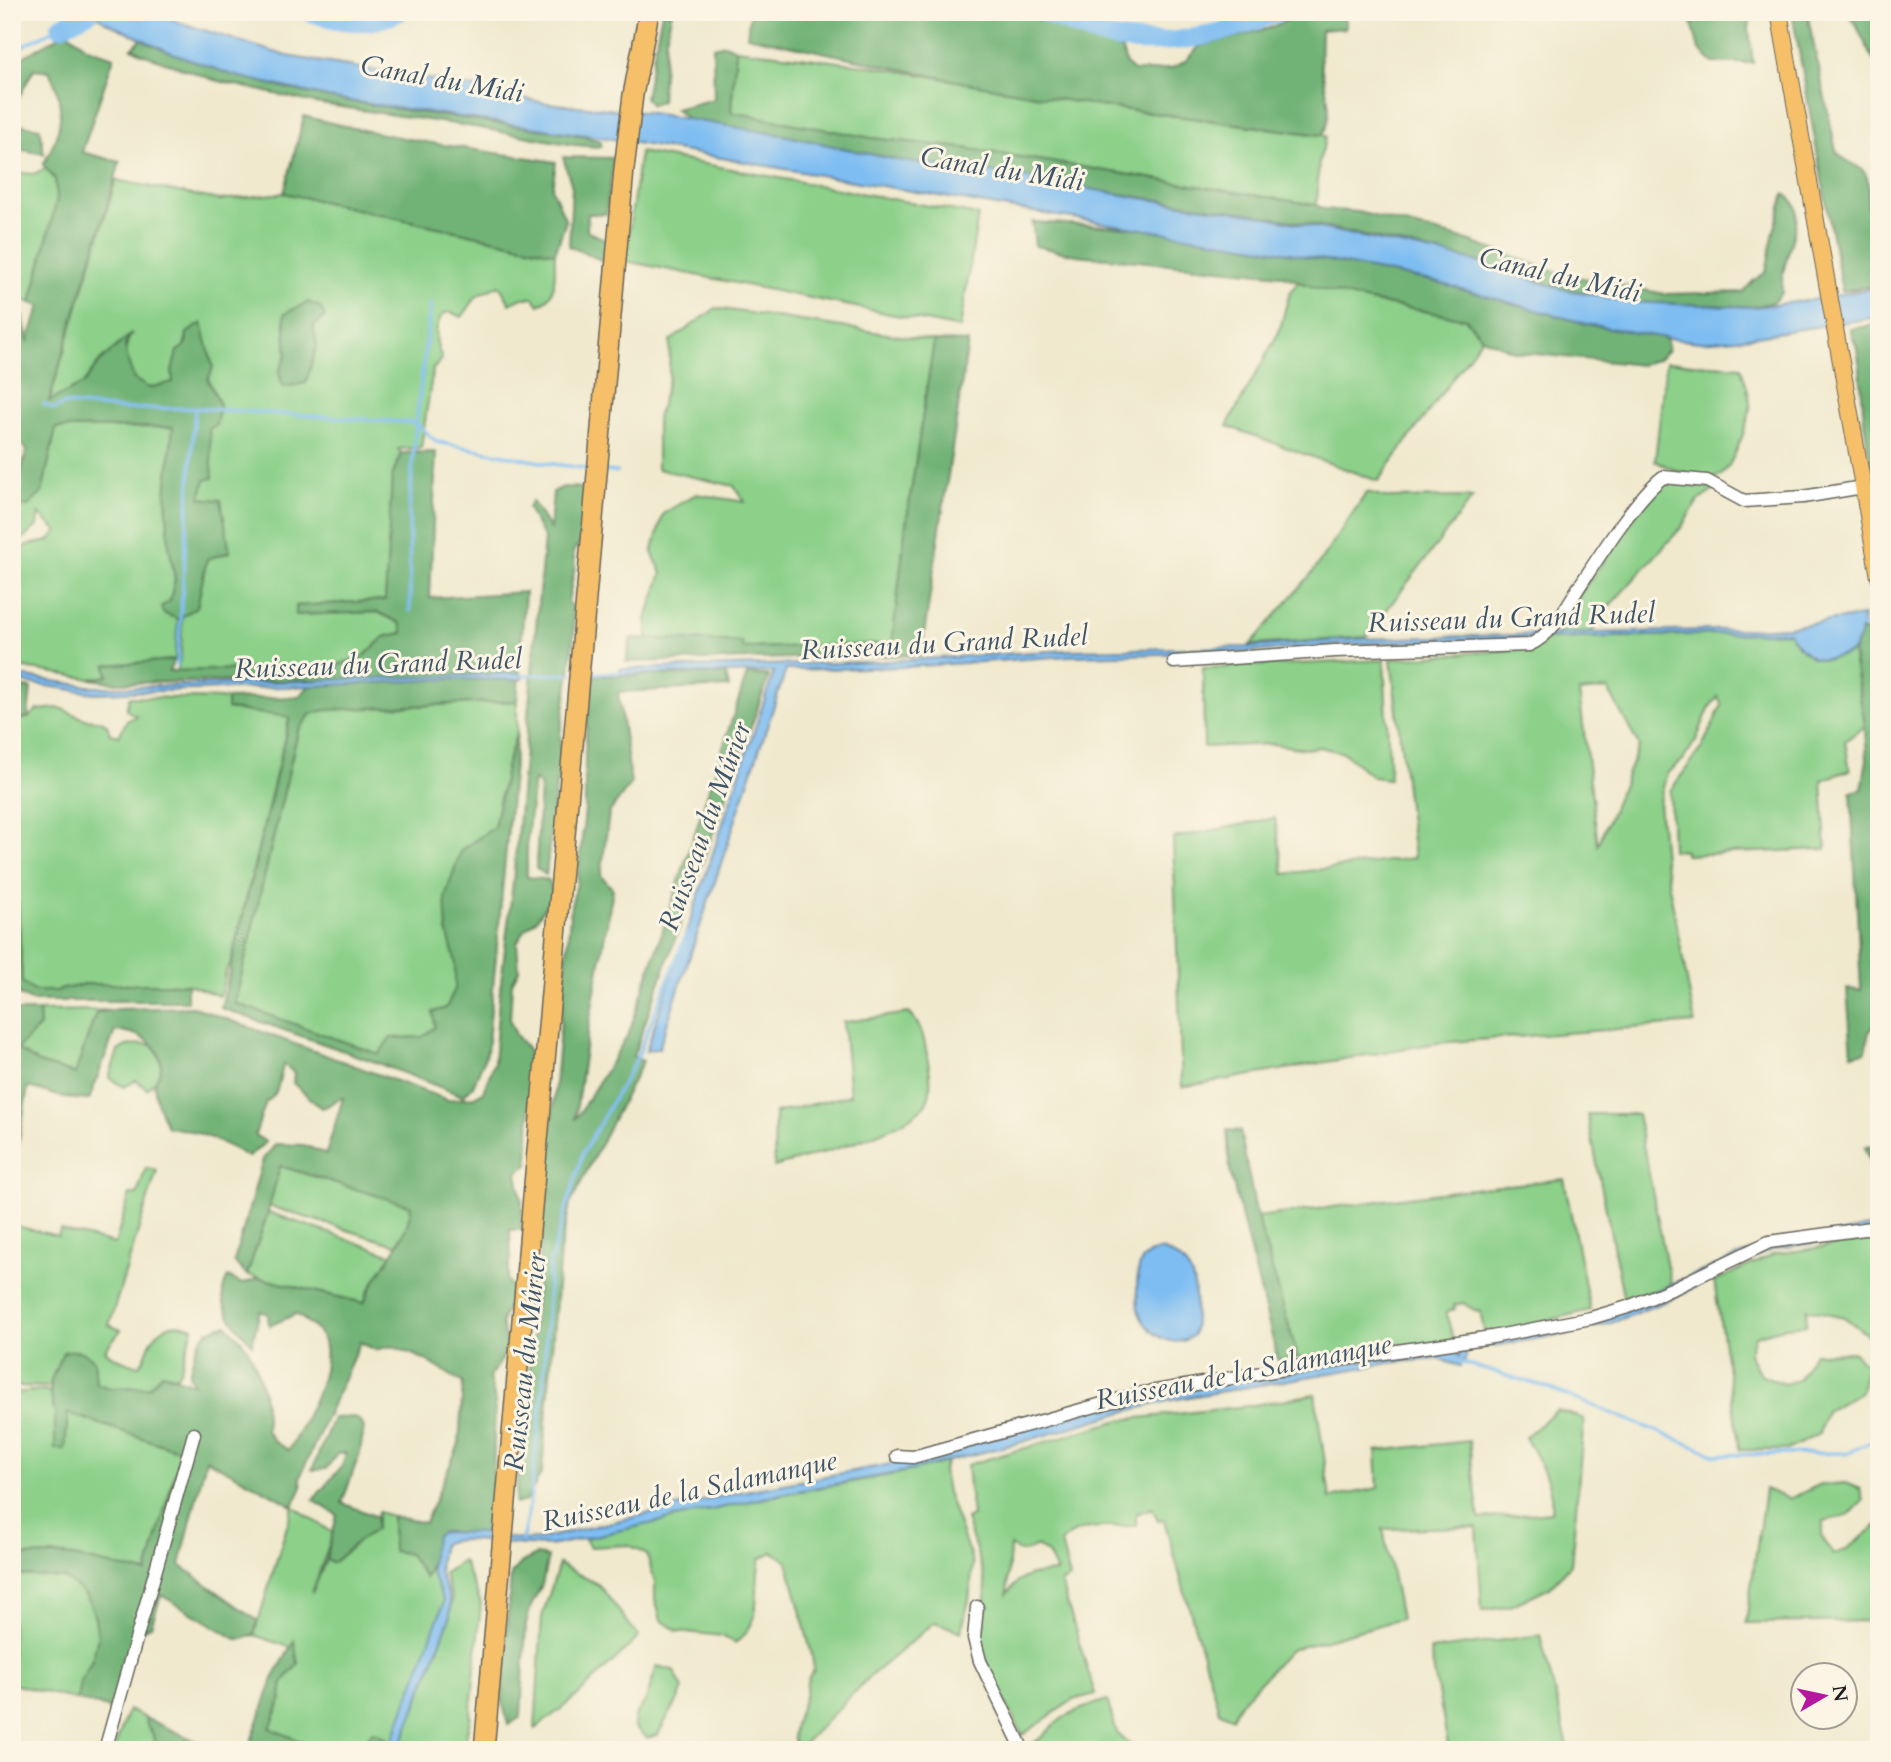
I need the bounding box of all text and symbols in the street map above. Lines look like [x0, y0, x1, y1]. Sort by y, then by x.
water label: Canal du Midi [358, 46, 526, 112]
water label: Canal du Midi [918, 137, 1086, 201]
water label: Canal du Midi [1475, 238, 1645, 312]
water label: Ruisseau du Grand Rudel [1367, 594, 1657, 642]
water label: Ruisseau du Grand Rudel [799, 616, 1090, 669]
water label: Ruisseau du Grand Rudel [234, 640, 524, 688]
water label: Ruisseau du Mûrier [650, 716, 761, 936]
water label: Ruisseau du Mûrier [495, 1250, 555, 1473]
water label: Ruisseau de la Salamanque [1092, 1325, 1394, 1419]
water label: Ruisseau de la Salamanque [538, 1441, 840, 1541]
north arrow [1790, 1660, 1860, 1730]
text: N [1826, 1683, 1854, 1704]

